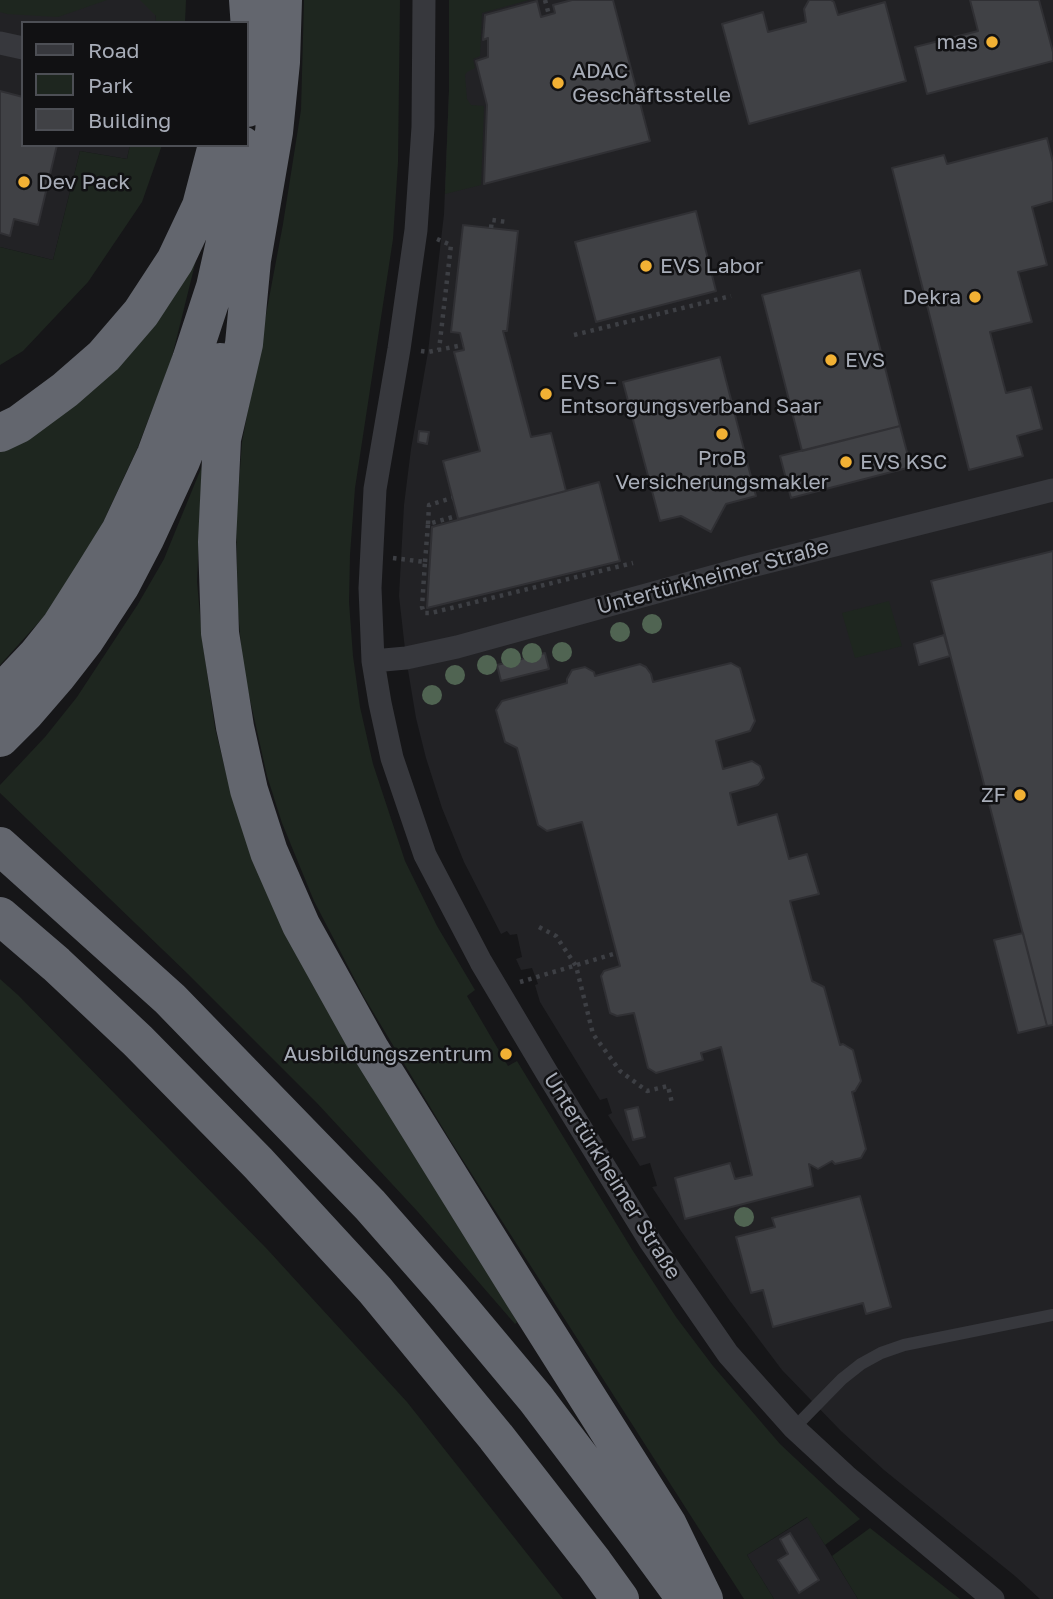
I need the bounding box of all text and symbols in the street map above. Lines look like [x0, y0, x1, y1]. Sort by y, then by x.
legend [21, 21, 248, 147]
place label: mas [936, 29, 978, 55]
marker: mas [984, 34, 1000, 50]
text: Road [88, 37, 139, 63]
place label: ADAC Geschäftsstelle [572, 58, 731, 108]
text: Park [88, 72, 133, 98]
marker: ADAC Geschäftsstelle [550, 75, 566, 91]
text: Building [88, 107, 171, 133]
place label: Dev Pack [38, 169, 130, 195]
marker: Dev Pack [16, 174, 32, 190]
place label: EVS Labor [660, 253, 763, 279]
marker: EVS Labor [638, 258, 654, 274]
place label: Dekra [902, 284, 961, 310]
marker: Dekra [967, 289, 983, 305]
place label: EVS [845, 347, 885, 373]
marker: EVS [823, 352, 839, 368]
place label: EVS – Entsorgungsverband Saar [560, 369, 821, 419]
marker: EVS – Entsorgungsverband Saar [538, 386, 554, 402]
marker: ProB Versicherungsmakler [714, 426, 730, 442]
place label: ProB Versicherungsmakler [615, 445, 829, 495]
place label: EVS KSC [860, 449, 947, 475]
marker: EVS KSC [838, 454, 854, 470]
street label: Untertürkheimer Straße [594, 534, 832, 620]
place label: ZF [981, 782, 1006, 808]
marker: ZF [1012, 787, 1028, 803]
place label: Ausbildungszentrum [283, 1041, 492, 1067]
marker: Ausbildungszentrum [498, 1046, 514, 1062]
street label: Untertürkheimer Straße [538, 1068, 686, 1284]

